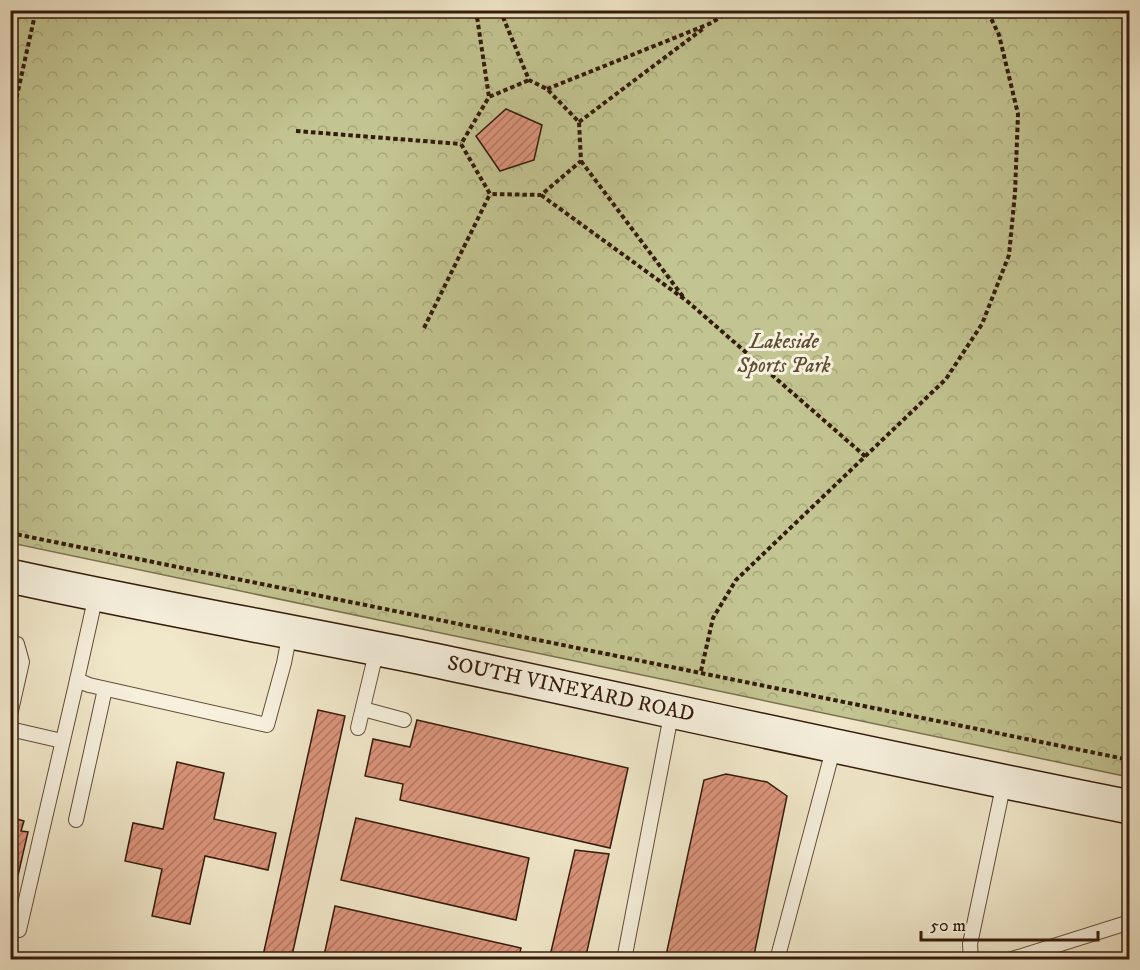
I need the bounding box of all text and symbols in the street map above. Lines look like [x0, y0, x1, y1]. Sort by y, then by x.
park label: Lakeside Sports Park [736, 329, 831, 379]
street label: SOUTH VINEYARD ROAD [445, 650, 697, 728]
scale bar [921, 904, 1098, 942]
text: 50 m [930, 915, 966, 937]

